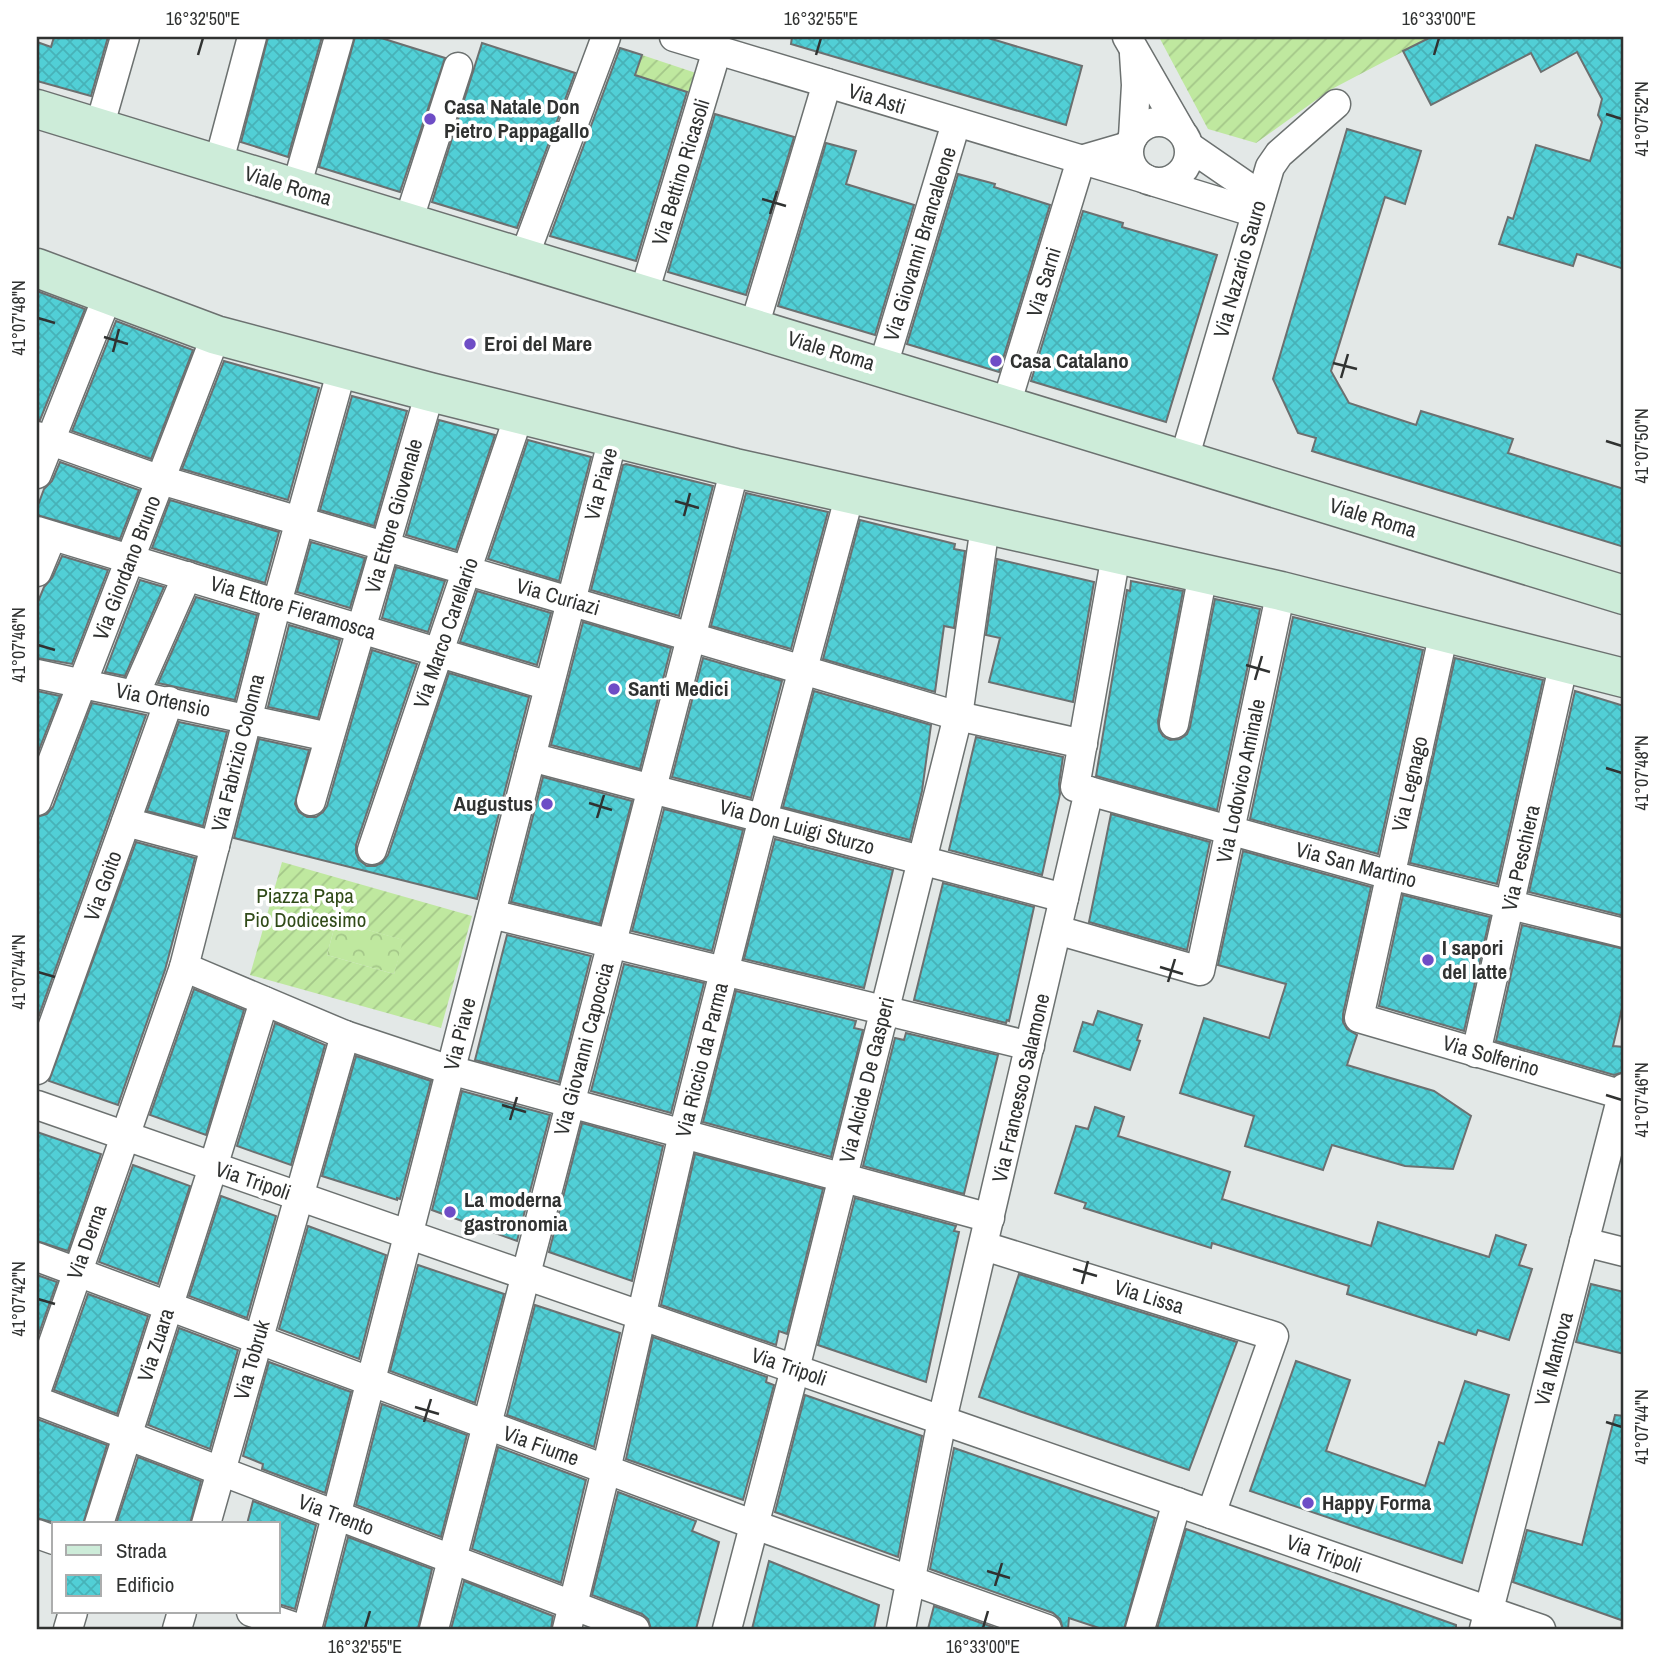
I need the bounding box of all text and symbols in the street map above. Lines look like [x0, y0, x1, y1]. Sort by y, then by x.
text: 16°32'50"E [166, 6, 240, 31]
text: 16°32'55"E [784, 6, 858, 31]
text: 16°33'00"E [1402, 6, 1476, 31]
street label: Via Asti [845, 76, 910, 121]
text: 41°07'52"N [1629, 81, 1654, 157]
place label: Casa Natale Don Pietro Pappagallo [444, 92, 589, 145]
street label: Via Bettino Ricasoli [644, 95, 717, 249]
marker: Casa Natale Don Pietro Pappagallo [422, 111, 438, 127]
street label: Via Giovanni Brancaleone [876, 143, 963, 345]
street label: Viale Roma [241, 159, 336, 213]
street label: Via Nazario Sauro [1206, 197, 1273, 341]
street label: Via Sarni [1019, 243, 1068, 320]
text: 41°07'48"N [6, 280, 31, 356]
street label: Viale Roma [784, 324, 879, 378]
place label: Eroi del Mare [484, 329, 592, 358]
marker: Eroi del Mare [462, 336, 478, 352]
place label: Casa Catalano [1010, 346, 1129, 375]
marker: Casa Catalano [988, 353, 1004, 369]
text: 41°07'50"N [1629, 408, 1654, 484]
street label: Via Ettore Giovenale [358, 435, 429, 597]
street label: Via Piave [577, 444, 624, 524]
street label: Via Giordano Bruno [86, 491, 167, 644]
street label: Viale Roma [1326, 491, 1421, 545]
street label: Via Marco Carellario [406, 554, 485, 712]
street label: Via Ettore Fieramosca [207, 569, 380, 647]
street label: Via Curiazi [513, 571, 603, 622]
text: 41°07'46"N [6, 607, 31, 683]
street label: Via Fabrizio Colonna [204, 671, 271, 835]
place label: Santi Medici [628, 674, 729, 703]
street label: Via Ortensio [113, 675, 213, 724]
marker: Santi Medici [606, 681, 622, 697]
street label: Via Lodovico Aminale [1209, 696, 1272, 866]
street label: Via Legnago [1384, 733, 1435, 835]
text: 41°07'48"N [1629, 735, 1654, 811]
place label: Augustus [454, 789, 533, 818]
street label: Via Don Luigi Sturzo [716, 792, 878, 861]
marker: Augustus [539, 796, 555, 812]
street label: Via Peschiera [1494, 802, 1547, 914]
street label: Via San Martino [1292, 834, 1420, 895]
street label: Via Goito [77, 847, 129, 925]
park label: Piazza Papa Pio Dodicesimo [244, 881, 366, 934]
place label: I sapori del latte [1442, 933, 1507, 986]
text: 41°07'44"N [6, 934, 31, 1010]
marker: I sapori del latte [1420, 952, 1436, 968]
street label: Via Giovanni Capoccia [547, 959, 621, 1138]
street label: Via Riccio da Parma [668, 979, 735, 1140]
street label: Via Francesco Salamone [985, 991, 1056, 1185]
street label: Via Piave [436, 994, 483, 1073]
street label: Via Alcide De Gasperi [832, 994, 901, 1166]
street label: Via Solferino [1439, 1028, 1543, 1083]
text: 41°07'46"N [1629, 1062, 1654, 1138]
street label: Via Tripoli [211, 1154, 295, 1207]
place label: La moderna gastronomia [464, 1185, 568, 1238]
street label: Via Derna [60, 1200, 114, 1283]
marker: La moderna gastronomia [442, 1204, 458, 1220]
text: 41°07'42"N [6, 1261, 31, 1337]
street label: Via Lissa [1111, 1272, 1188, 1321]
street label: Via Zuara [130, 1304, 181, 1385]
street label: Via Mantova [1527, 1308, 1580, 1409]
street label: Via Tobruk [226, 1316, 277, 1403]
street label: Via Tripoli [747, 1340, 831, 1393]
text: 41°07'44"N [1629, 1389, 1654, 1465]
street label: Via Fiume [499, 1418, 583, 1473]
street label: Via Trento [294, 1487, 378, 1542]
place label: Happy Forma [1322, 1488, 1432, 1517]
marker: Happy Forma [1300, 1495, 1316, 1511]
legend [52, 1522, 280, 1614]
street label: Via Tripoli [1282, 1527, 1366, 1580]
text: Strada [116, 1536, 167, 1565]
text: Edificio [116, 1570, 174, 1599]
text: 16°32'55"E [328, 1634, 402, 1659]
text: 16°33'00"E [946, 1634, 1020, 1659]

